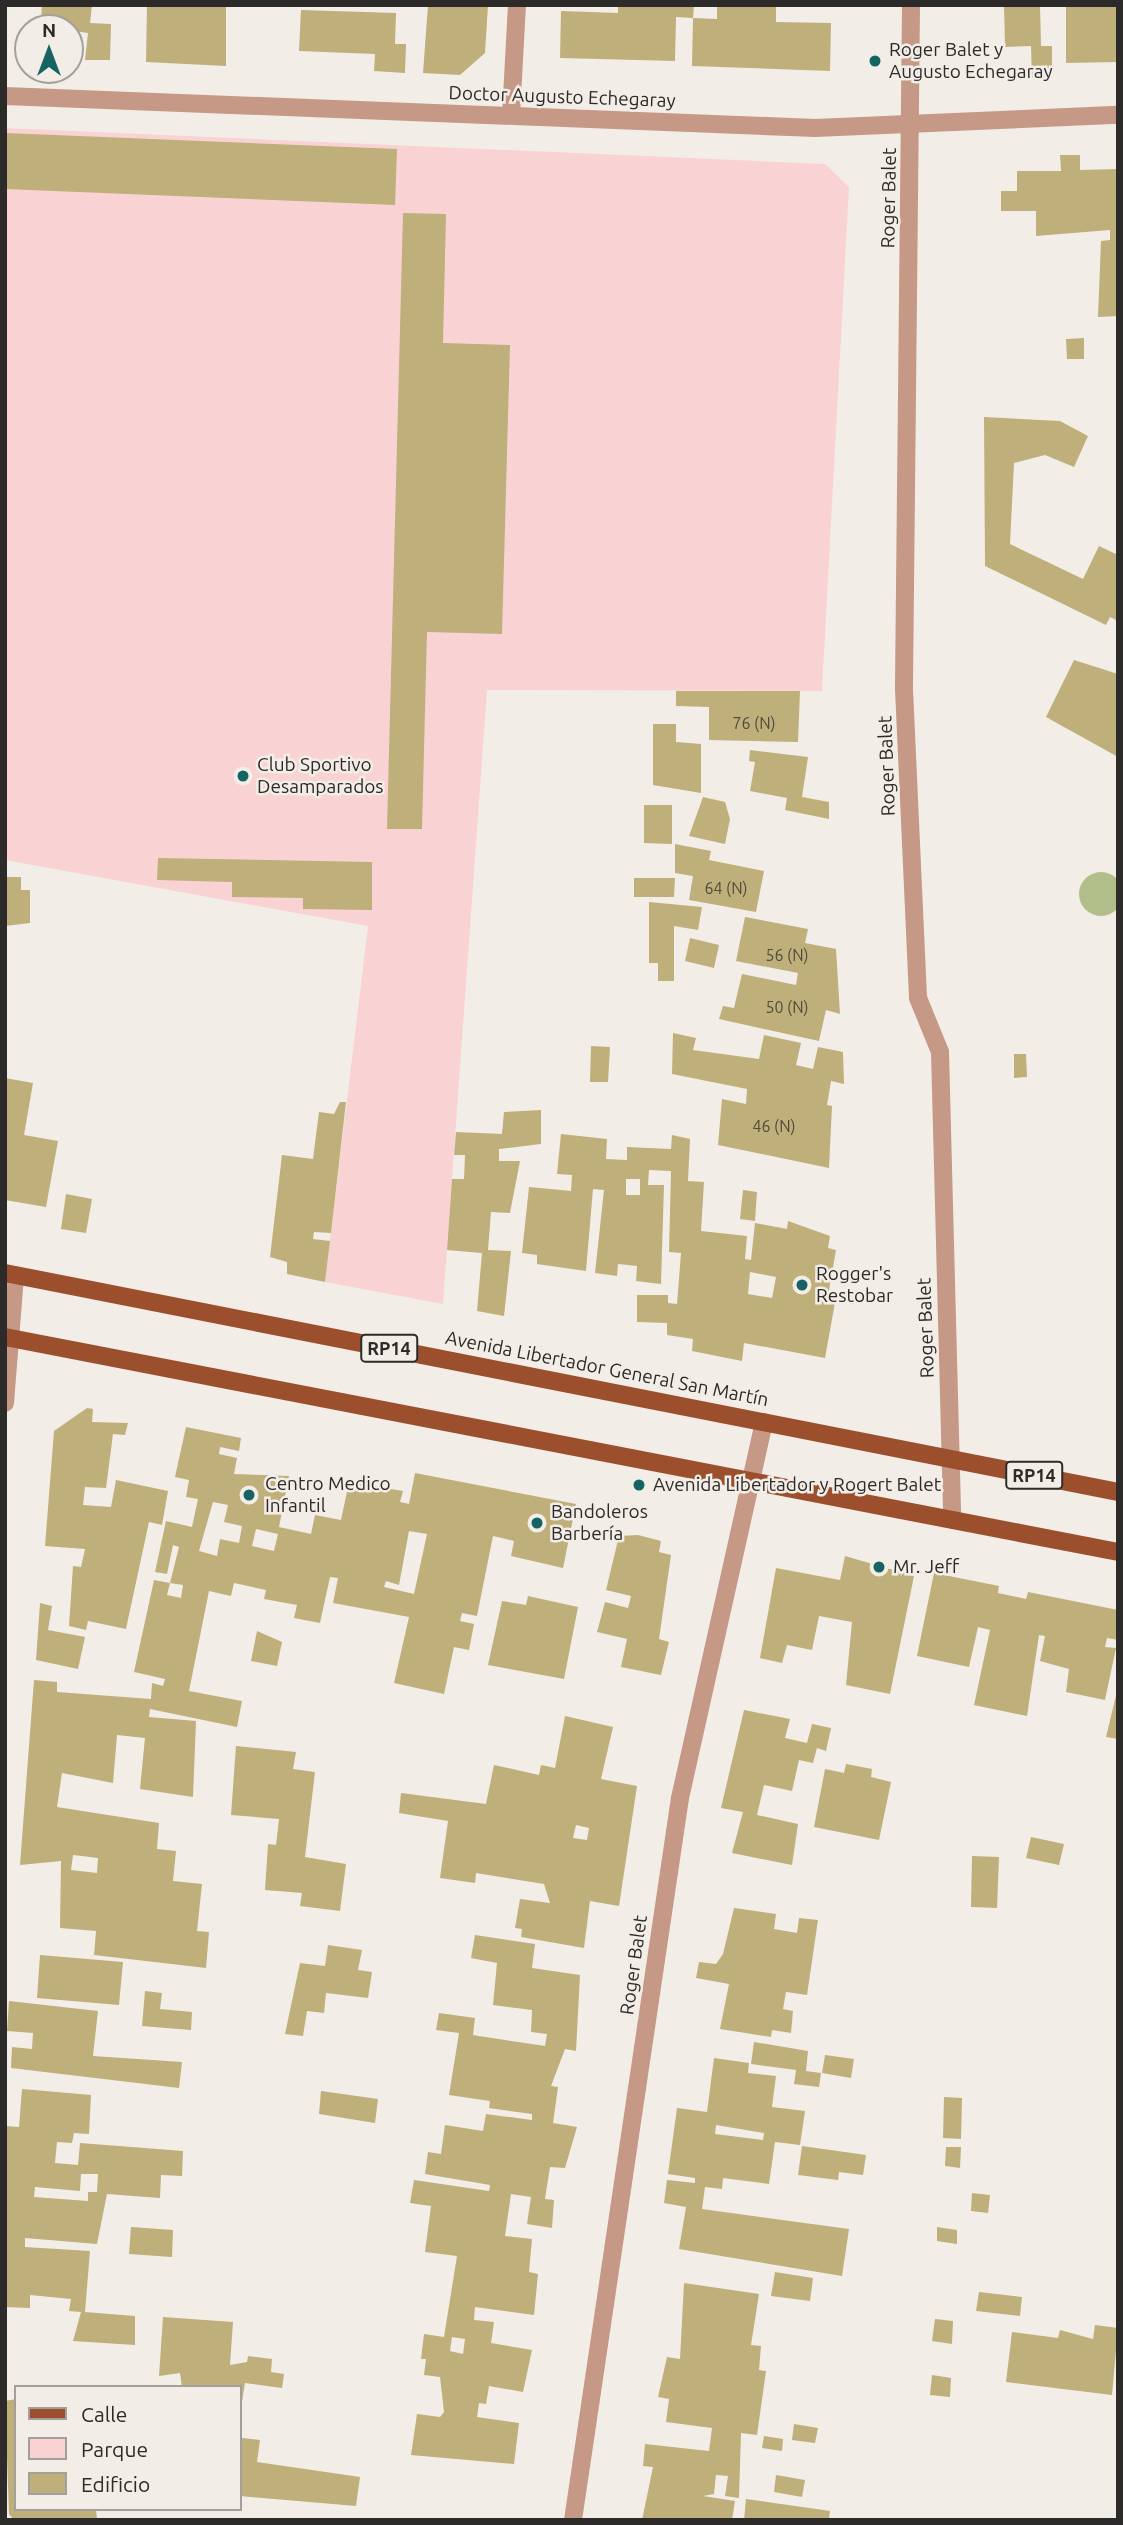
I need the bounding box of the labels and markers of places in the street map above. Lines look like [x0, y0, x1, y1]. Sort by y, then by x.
place label: Roger Balet y Augusto Echegaray [889, 39, 1053, 83]
marker: Roger Balet y Augusto Echegaray [867, 53, 883, 69]
place label: Club Sportivo Desamparados [257, 754, 384, 798]
marker: Club Sportivo Desamparados [235, 768, 251, 784]
place label: Rogger's Restobar [816, 1263, 893, 1307]
marker: Rogger's Restobar [794, 1277, 810, 1293]
place label: Centro Medico Infantil [265, 1473, 391, 1517]
place label: Avenida Libertador y Rogert Balet [653, 1474, 941, 1496]
marker: Avenida Libertador y Rogert Balet [631, 1477, 647, 1493]
marker: Centro Medico Infantil [239, 1485, 259, 1505]
place label: Bandoleros Barbería [551, 1501, 648, 1545]
marker: Bandoleros Barbería [529, 1515, 545, 1531]
place label: Mr. Jeff [893, 1556, 959, 1578]
marker: Mr. Jeff [871, 1559, 887, 1575]

